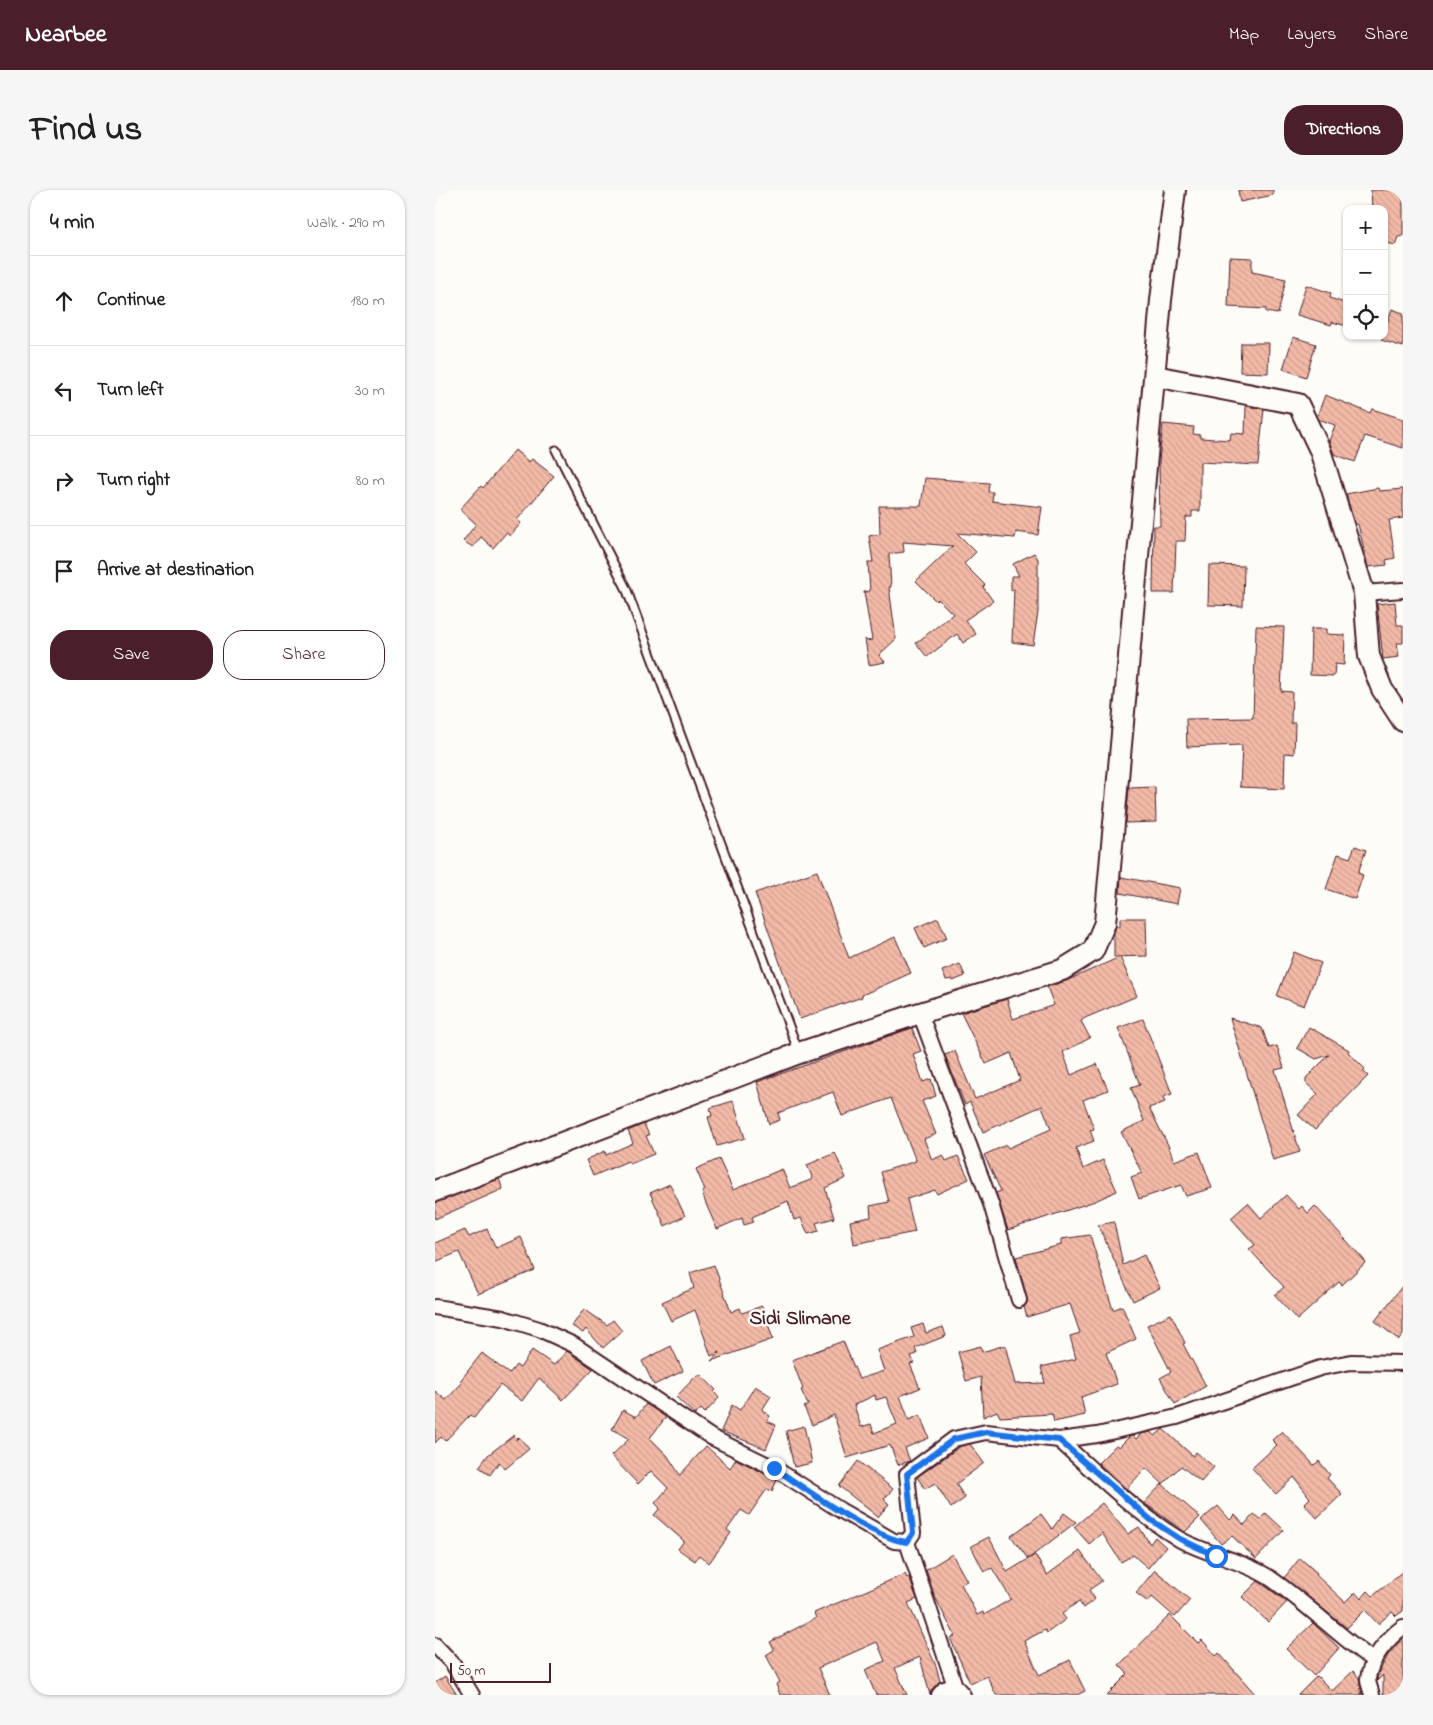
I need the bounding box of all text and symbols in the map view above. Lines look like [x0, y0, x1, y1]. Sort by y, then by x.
text: Nearbee [25, 18, 107, 53]
text: Map [1229, 22, 1259, 48]
text: Layers [1287, 22, 1337, 48]
text: Share [1365, 22, 1408, 48]
text: Find us [30, 105, 142, 156]
button: Directions [1284, 105, 1403, 155]
map controls [1343, 205, 1388, 340]
button: + [1343, 205, 1388, 250]
text: 4 min [50, 208, 94, 238]
text: Walk · 290 m [307, 211, 385, 235]
button: − [1343, 250, 1388, 295]
icon: ahead [50, 287, 78, 315]
text: Continue [97, 287, 165, 314]
text: 180 m [351, 289, 385, 313]
button: locate [1343, 295, 1388, 340]
icon: left [50, 377, 78, 405]
text: Turn left [97, 377, 164, 404]
text: 30 m [355, 379, 385, 403]
icon: right [50, 467, 78, 495]
text: Turn right [97, 467, 170, 494]
text: 80 m [356, 469, 385, 493]
icon: arrive [50, 557, 78, 585]
text: Arrive at destination [97, 557, 254, 584]
button: Save [50, 630, 213, 680]
button: Share [223, 630, 385, 680]
district label: Sidi Slimane [749, 1305, 852, 1334]
route end [763, 1457, 786, 1480]
route start [1205, 1545, 1228, 1568]
scale bar [450, 1660, 551, 1683]
text: 50 m [457, 1661, 485, 1682]

